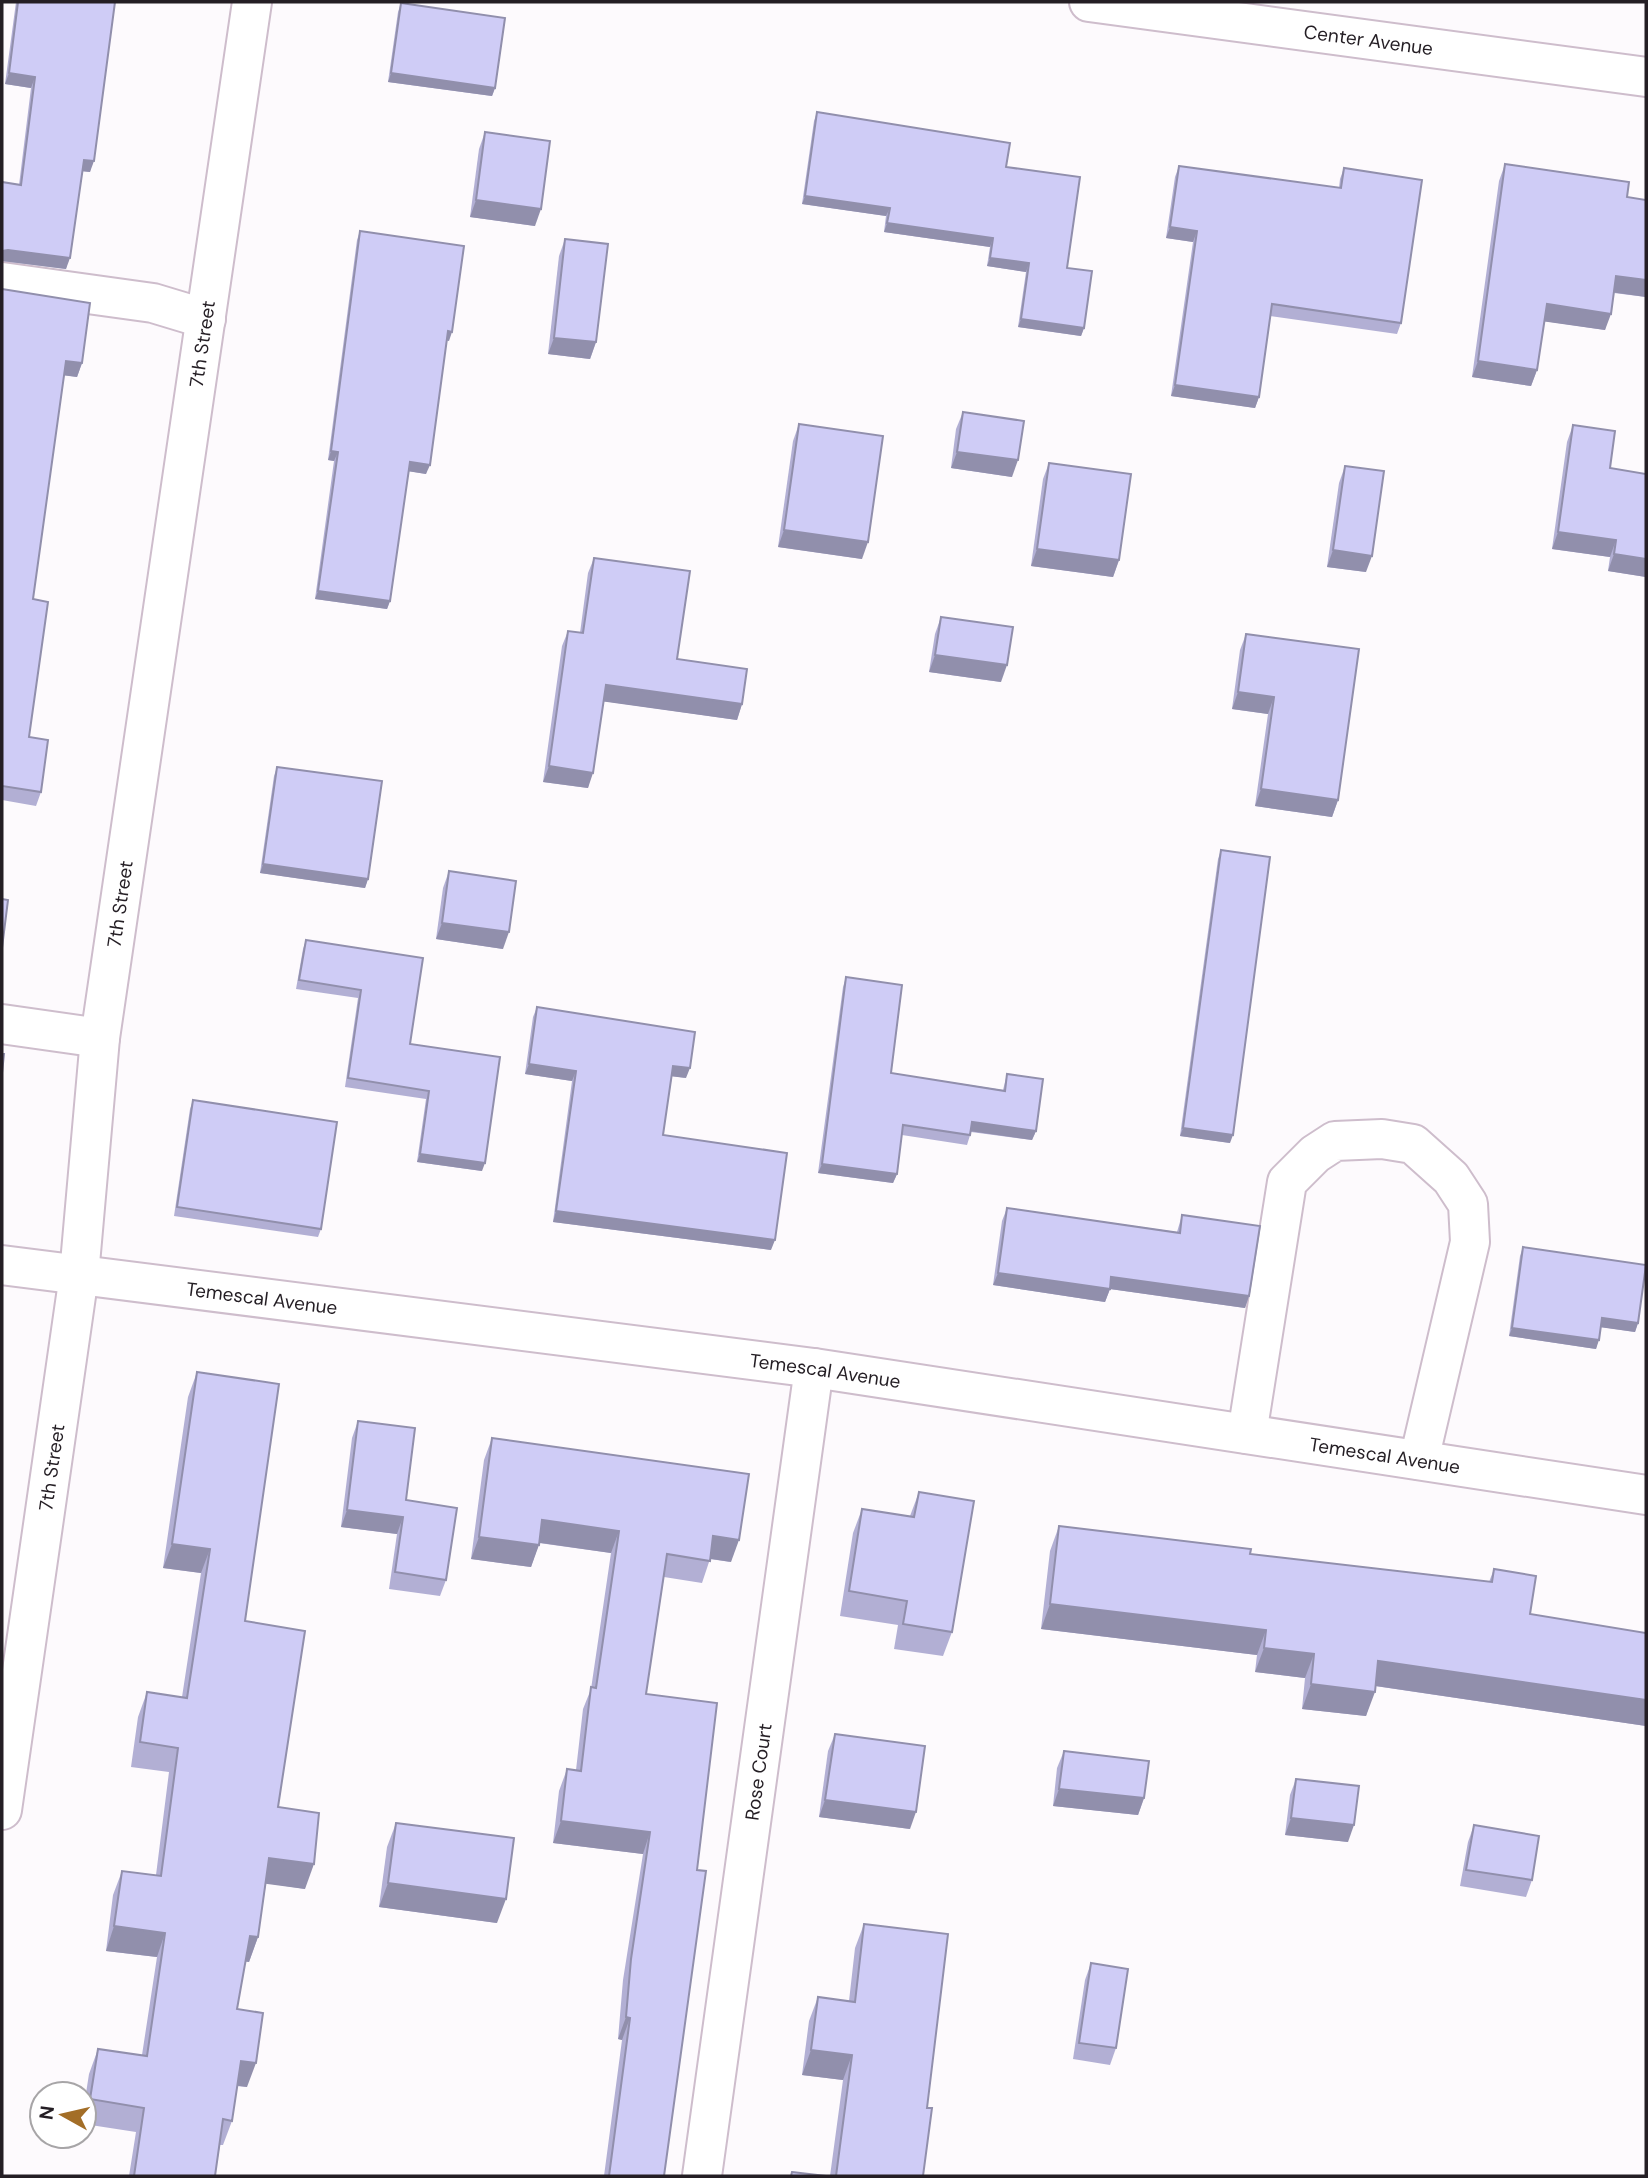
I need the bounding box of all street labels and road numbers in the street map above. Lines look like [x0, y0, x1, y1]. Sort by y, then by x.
street label: Center Avenue [1302, 19, 1434, 61]
street label: 7th Street [184, 299, 221, 389]
street label: 7th Street [101, 859, 139, 949]
street label: Temescal Avenue [185, 1276, 339, 1320]
street label: Temescal Avenue [748, 1348, 902, 1394]
street label: 7th Street [33, 1423, 70, 1513]
street label: Temescal Avenue [1308, 1432, 1462, 1479]
street label: Rose Court [739, 1722, 778, 1822]

